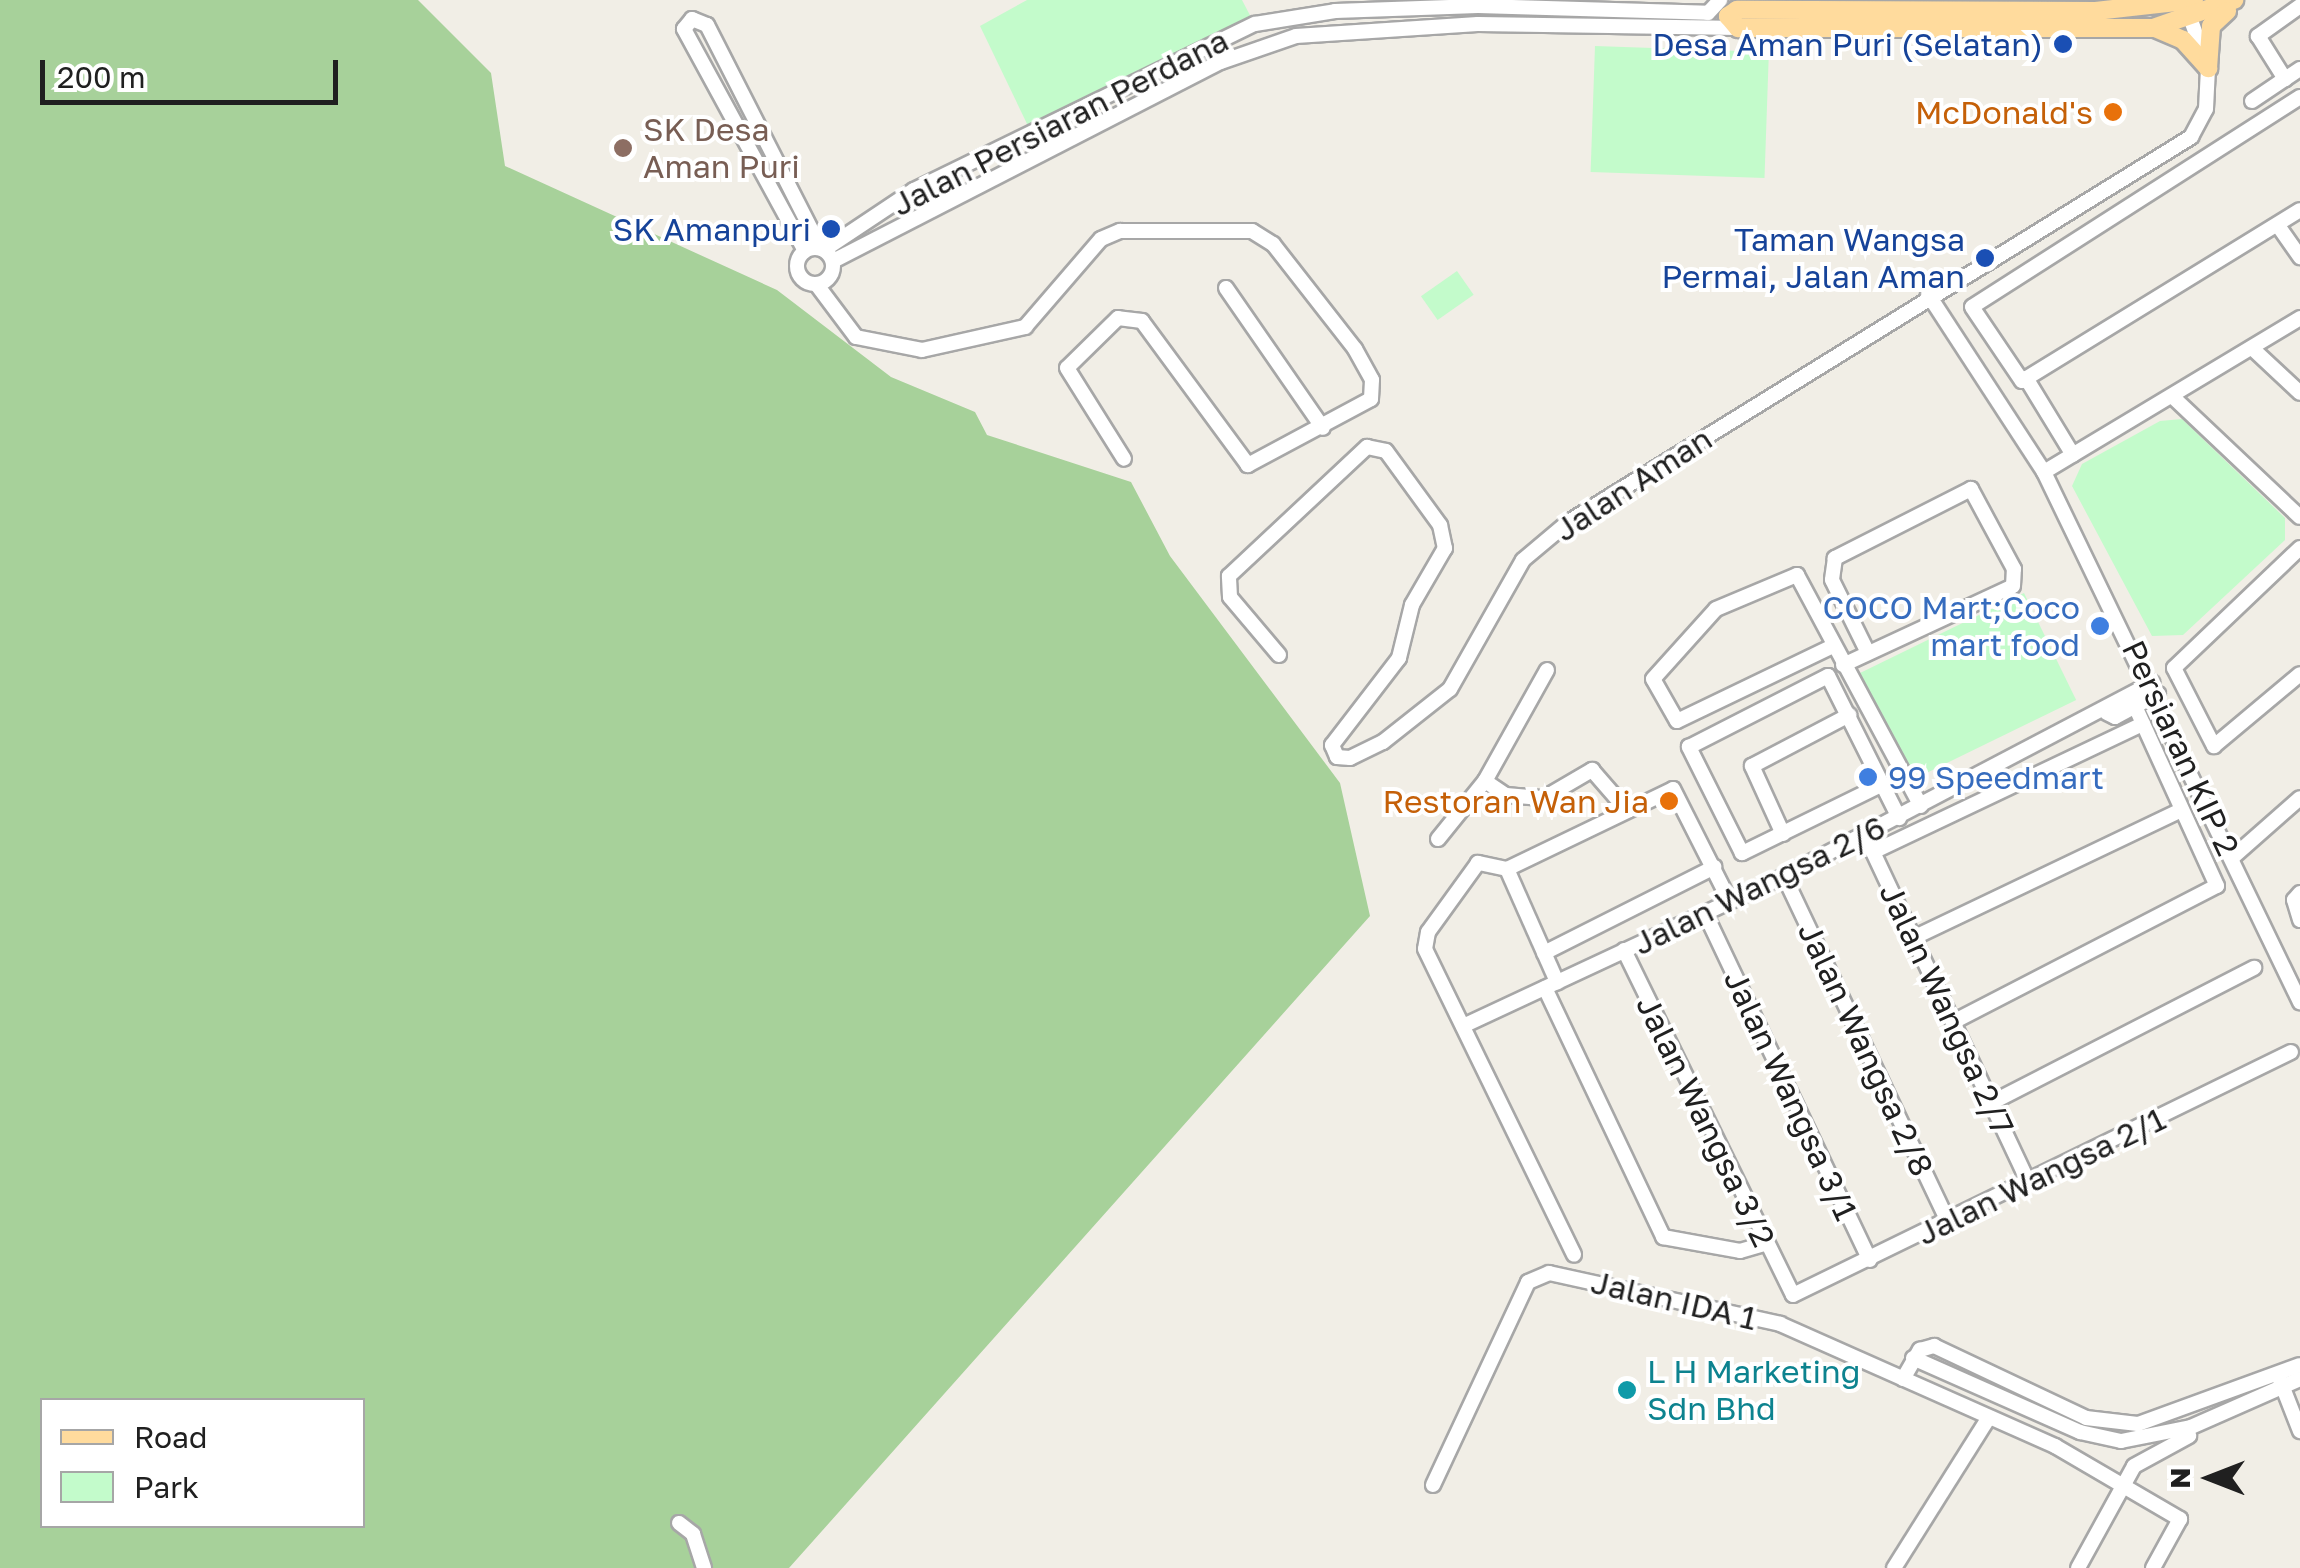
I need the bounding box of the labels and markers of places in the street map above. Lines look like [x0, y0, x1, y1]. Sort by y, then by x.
place label: Desa Aman Puri (Selatan) [1652, 25, 2043, 63]
marker: Desa Aman Puri (Selatan) [2052, 33, 2074, 55]
place label: McDonald's [1915, 93, 2093, 131]
marker: McDonald's [2102, 101, 2124, 123]
place label: SK Desa Aman Puri [643, 111, 800, 186]
marker: SK Desa Aman Puri [612, 137, 634, 159]
place label: SK Amanpuri [613, 210, 811, 248]
marker: SK Amanpuri [820, 218, 842, 240]
place label: Taman Wangsa Permai, Jalan Aman [1661, 221, 1965, 296]
marker: Taman Wangsa Permai, Jalan Aman [1974, 247, 1996, 269]
place label: COCO Mart;Coco mart food [1822, 589, 2080, 664]
marker: COCO Mart;Coco mart food [2089, 615, 2111, 637]
place label: 99 Speedmart [1888, 758, 2104, 796]
marker: 99 Speedmart [1857, 766, 1879, 788]
place label: Restoran Wan Jia [1383, 782, 1649, 820]
marker: Restoran Wan Jia [1658, 790, 1680, 812]
place label: L H Marketing Sdn Bhd [1647, 1353, 1860, 1428]
marker: L H Marketing Sdn Bhd [1616, 1379, 1638, 1401]

